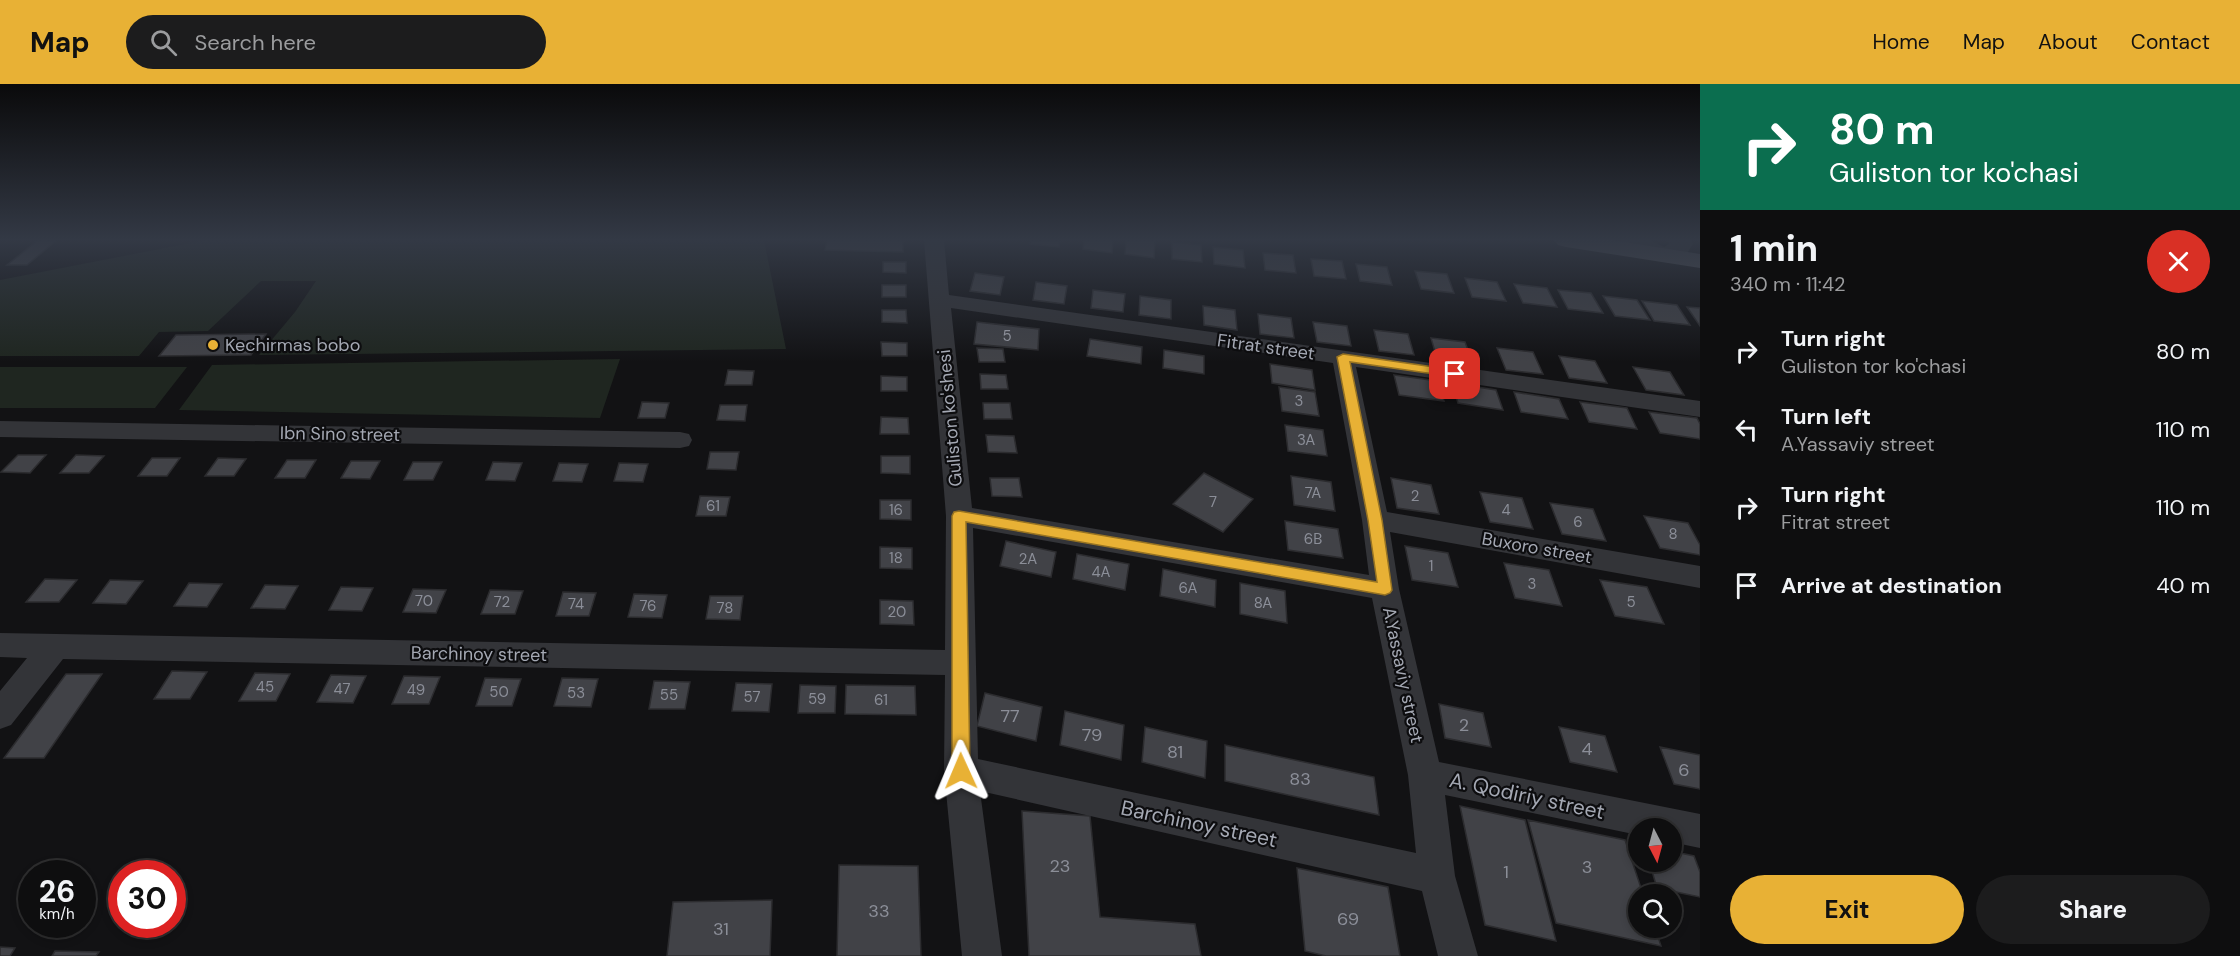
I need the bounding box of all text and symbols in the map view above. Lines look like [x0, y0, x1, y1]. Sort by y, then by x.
search box [126, 15, 546, 69]
text: Map [30, 24, 90, 61]
icon: search [147, 26, 180, 59]
text: Search here [195, 28, 316, 57]
text: Home [1872, 28, 1930, 56]
text: Map [1963, 28, 2005, 56]
text: About [2038, 28, 2098, 56]
text: Contact [2131, 28, 2210, 56]
text: 80 m [1829, 102, 1935, 157]
icon: right [1730, 108, 1808, 186]
text: Guliston tor ko'chasi [1829, 155, 2079, 190]
text: 1 min [1730, 225, 1818, 272]
button: close [2147, 230, 2210, 293]
text: 340 m · 11:42 [1730, 271, 1846, 297]
text: Turn right [1781, 324, 1886, 353]
house number: 5 [1002, 326, 1012, 346]
street label: Fitrat street [1216, 328, 1316, 366]
place label: Kechirmas bobo [225, 333, 360, 357]
icon: right [1730, 335, 1763, 368]
text: 80 m [2156, 337, 2210, 366]
marker: Kechirmas bobo [206, 338, 220, 352]
street label: Guliston ko'shesi [932, 348, 968, 488]
pin [1429, 348, 1480, 399]
text: Guliston tor ko'chasi [1781, 353, 1966, 379]
icon: arrive [1438, 357, 1471, 390]
house number: 3 [1295, 391, 1303, 411]
text: Turn left [1781, 402, 1871, 431]
icon: left [1730, 413, 1763, 446]
text: 110 m [2156, 415, 2210, 444]
street label: Ibn Sino street [280, 421, 400, 447]
house number: 3A [1297, 430, 1315, 450]
text: A.Yassaviy street [1781, 431, 1935, 457]
text: Turn right [1781, 480, 1886, 509]
house number: 7A [1305, 483, 1321, 503]
house number: 2 [1411, 486, 1419, 506]
icon: right [1730, 491, 1763, 524]
house number: 7 [1209, 492, 1217, 512]
text: 110 m [2156, 493, 2210, 522]
house number: 61 [706, 496, 720, 516]
house number: 16 [889, 500, 903, 520]
house number: 4 [1501, 500, 1511, 520]
text: Fitrat street [1781, 509, 1890, 535]
house number: 6 [1573, 512, 1583, 532]
house number: 8 [1668, 524, 1678, 544]
street label: Buxoro street [1480, 527, 1594, 569]
house number: 6B [1304, 529, 1322, 549]
house number: 18 [889, 548, 903, 568]
house number: 2A [1019, 549, 1037, 569]
house number: 1 [1429, 556, 1433, 576]
house number: 4A [1091, 562, 1111, 582]
icon: arrive [1730, 569, 1763, 602]
text: Arrive at destination [1781, 571, 2002, 600]
text: 40 m [2156, 571, 2210, 600]
house number: 3 [1528, 574, 1536, 594]
house number: 6A [1179, 578, 1197, 598]
house number: 70 [415, 591, 433, 611]
house number: 72 [494, 592, 510, 612]
house number: 5 [1626, 592, 1636, 612]
house number: 8A [1254, 593, 1272, 613]
house number: 74 [568, 594, 584, 614]
house number: 76 [639, 596, 657, 616]
house number: 78 [717, 598, 733, 618]
house number: 20 [888, 602, 906, 622]
street label: A.Yassaviy street [1377, 605, 1429, 745]
street label: Barchinoy street [411, 641, 547, 667]
house number: 45 [256, 677, 274, 697]
house number: 47 [333, 679, 351, 699]
house number: 49 [407, 680, 425, 700]
house number: 50 [489, 682, 509, 702]
house number: 53 [567, 683, 585, 703]
house number: 55 [660, 685, 678, 705]
house number: 57 [744, 687, 760, 707]
house number: 59 [808, 689, 826, 709]
house number: 61 [874, 690, 888, 710]
house number: 77 [1000, 704, 1020, 728]
house number: 2 [1459, 713, 1469, 737]
house number: 79 [1082, 723, 1102, 747]
house number: 4 [1582, 737, 1593, 761]
position arrow [929, 739, 993, 803]
house number: 81 [1167, 740, 1183, 764]
house number: 6 [1678, 758, 1690, 782]
street label: A. Qodiriy street [1447, 766, 1607, 826]
house number: 83 [1289, 767, 1311, 791]
street label: Barchinoy street [1118, 794, 1280, 854]
north arrow [1628, 818, 1682, 872]
map controls [1628, 818, 1682, 938]
house number: 23 [1049, 854, 1071, 878]
house number: 3 [1582, 855, 1592, 879]
speed limit sign: 30 [108, 860, 186, 938]
house number: 1 [1503, 860, 1509, 884]
text: 26 [39, 872, 75, 911]
button: Exit [1730, 875, 1964, 944]
button: Share [1976, 875, 2210, 944]
button: search [1628, 884, 1682, 938]
house number: 33 [868, 899, 890, 923]
text: km/h [39, 904, 75, 924]
house number: 69 [1337, 907, 1359, 931]
house number: 31 [713, 917, 729, 941]

